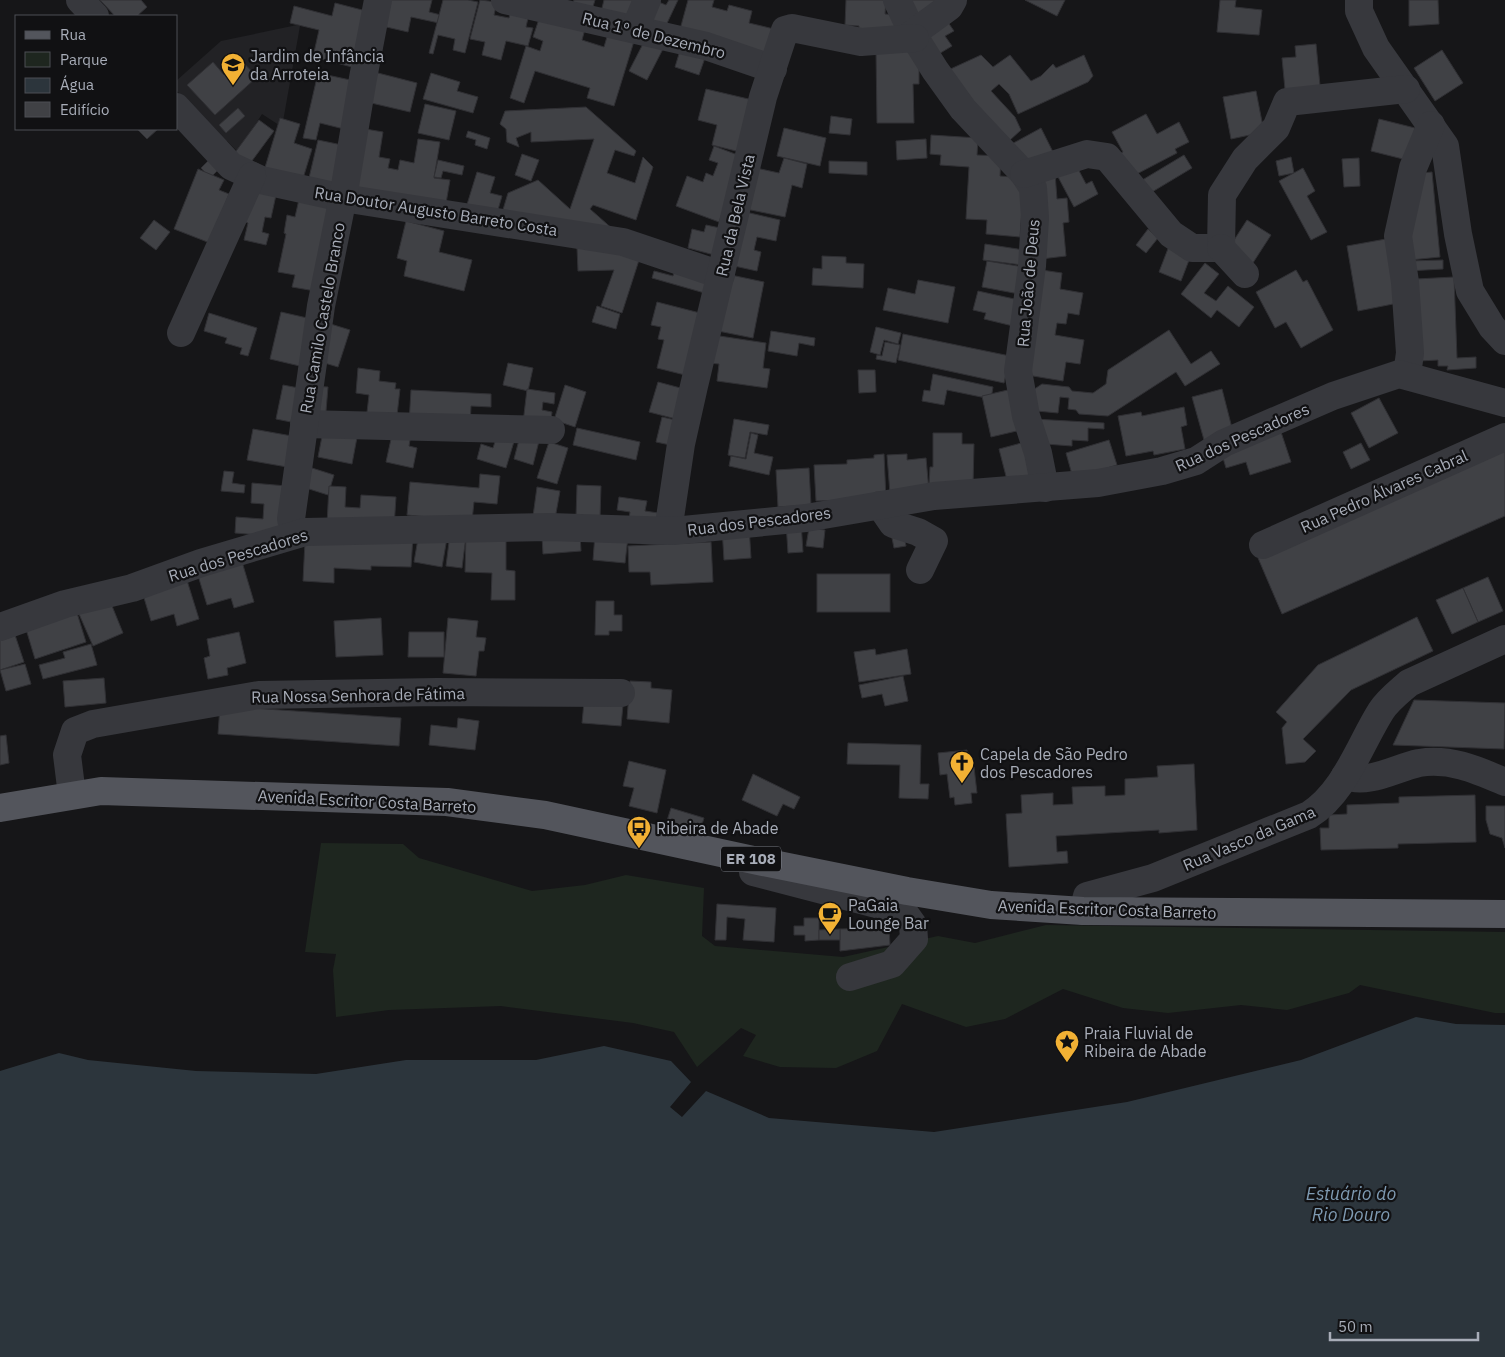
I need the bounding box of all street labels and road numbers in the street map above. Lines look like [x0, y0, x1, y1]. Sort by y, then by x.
street label: Rua 1º de Dezembro [580, 8, 728, 62]
street label: Rua da Bela Vista [711, 152, 759, 278]
street label: Rua Doutor Augusto Barreto Costa [313, 182, 559, 240]
street label: Rua João de Deus [1012, 218, 1044, 348]
street label: Rua Camilo Castelo Branco [295, 221, 349, 415]
street label: Rua dos Pescadores [1172, 398, 1312, 476]
street label: Rua Pedro Álvares Cabral [1297, 444, 1471, 537]
street label: Rua dos Pescadores [686, 502, 832, 540]
street label: Rua dos Pescadores [166, 524, 310, 586]
street label: Rua Nossa Senhora de Fátima [251, 683, 466, 707]
street label: Avenida Escritor Costa Barreto [257, 785, 477, 817]
street label: Rua Vasco da Gama [1180, 801, 1319, 875]
road number: ER 108 [721, 846, 781, 872]
street label: Avenida Escritor Costa Barreto [997, 895, 1217, 923]

